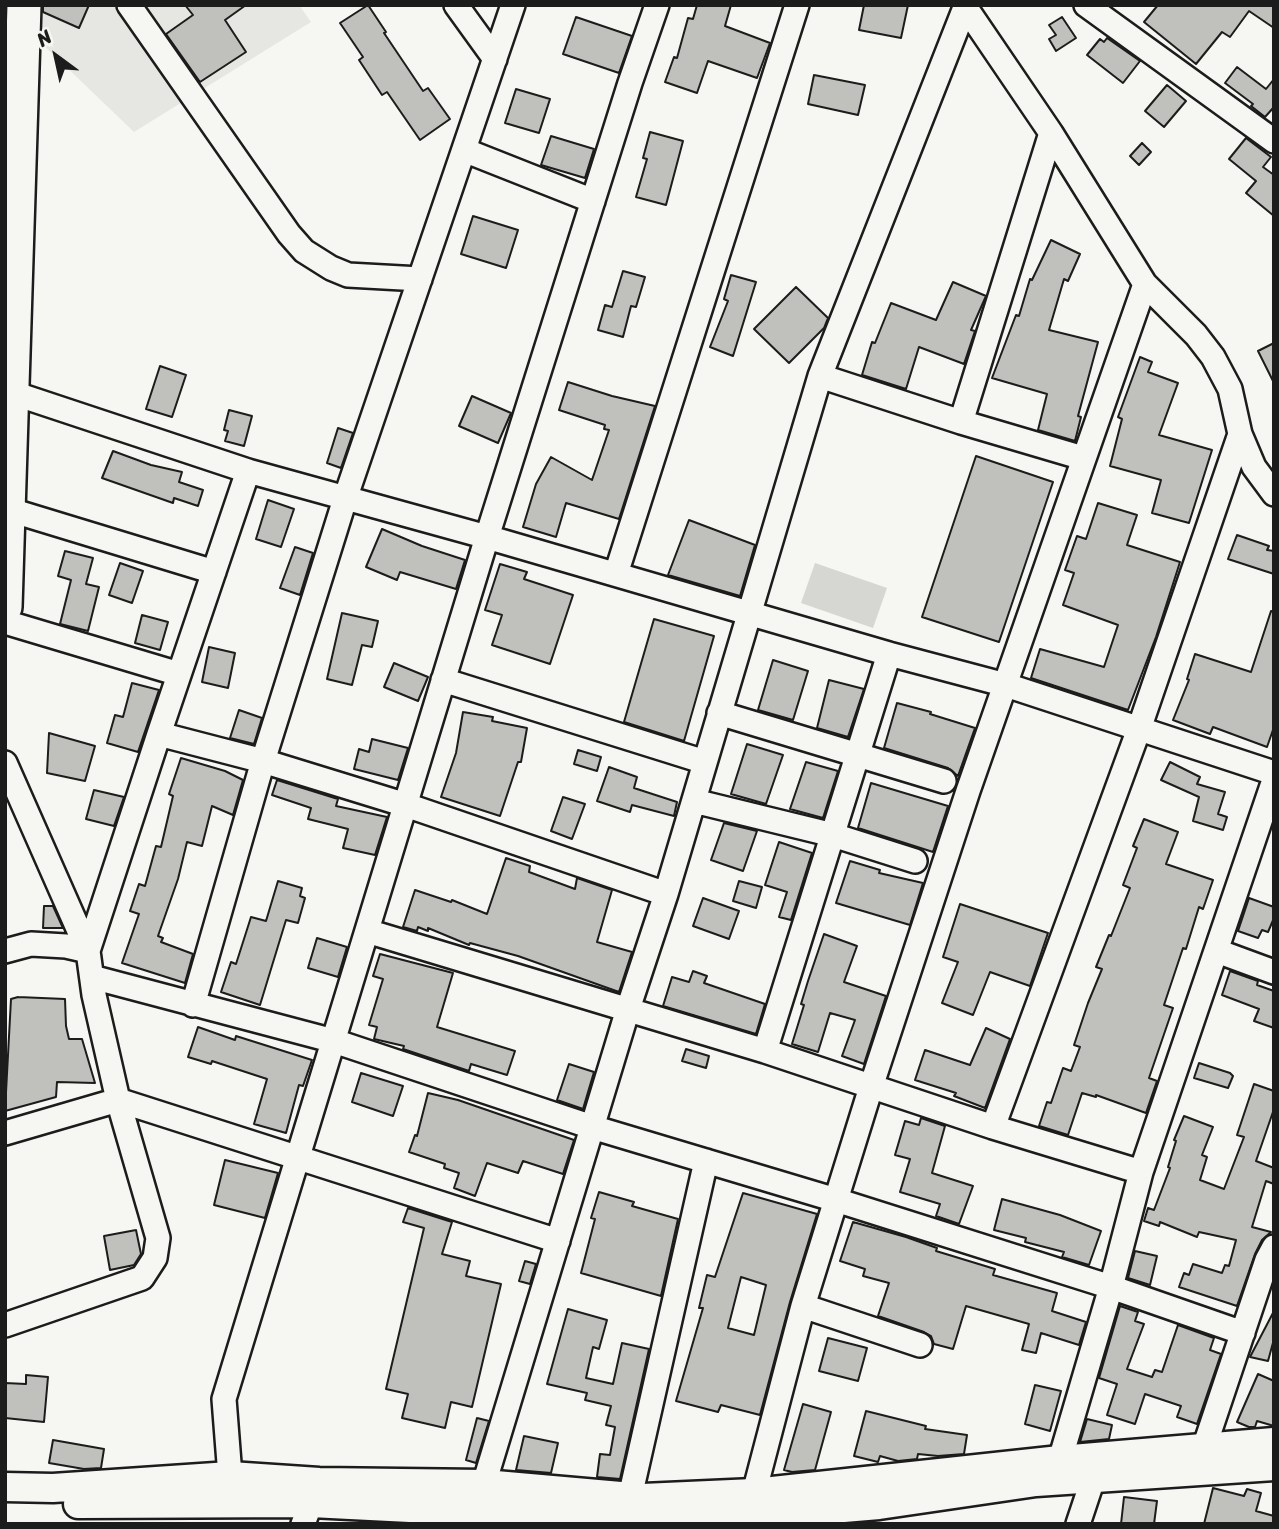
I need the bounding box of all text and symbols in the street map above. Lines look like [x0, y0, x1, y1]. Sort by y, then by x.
north arrow [21, 21, 91, 91]
text: N [30, 21, 59, 55]

